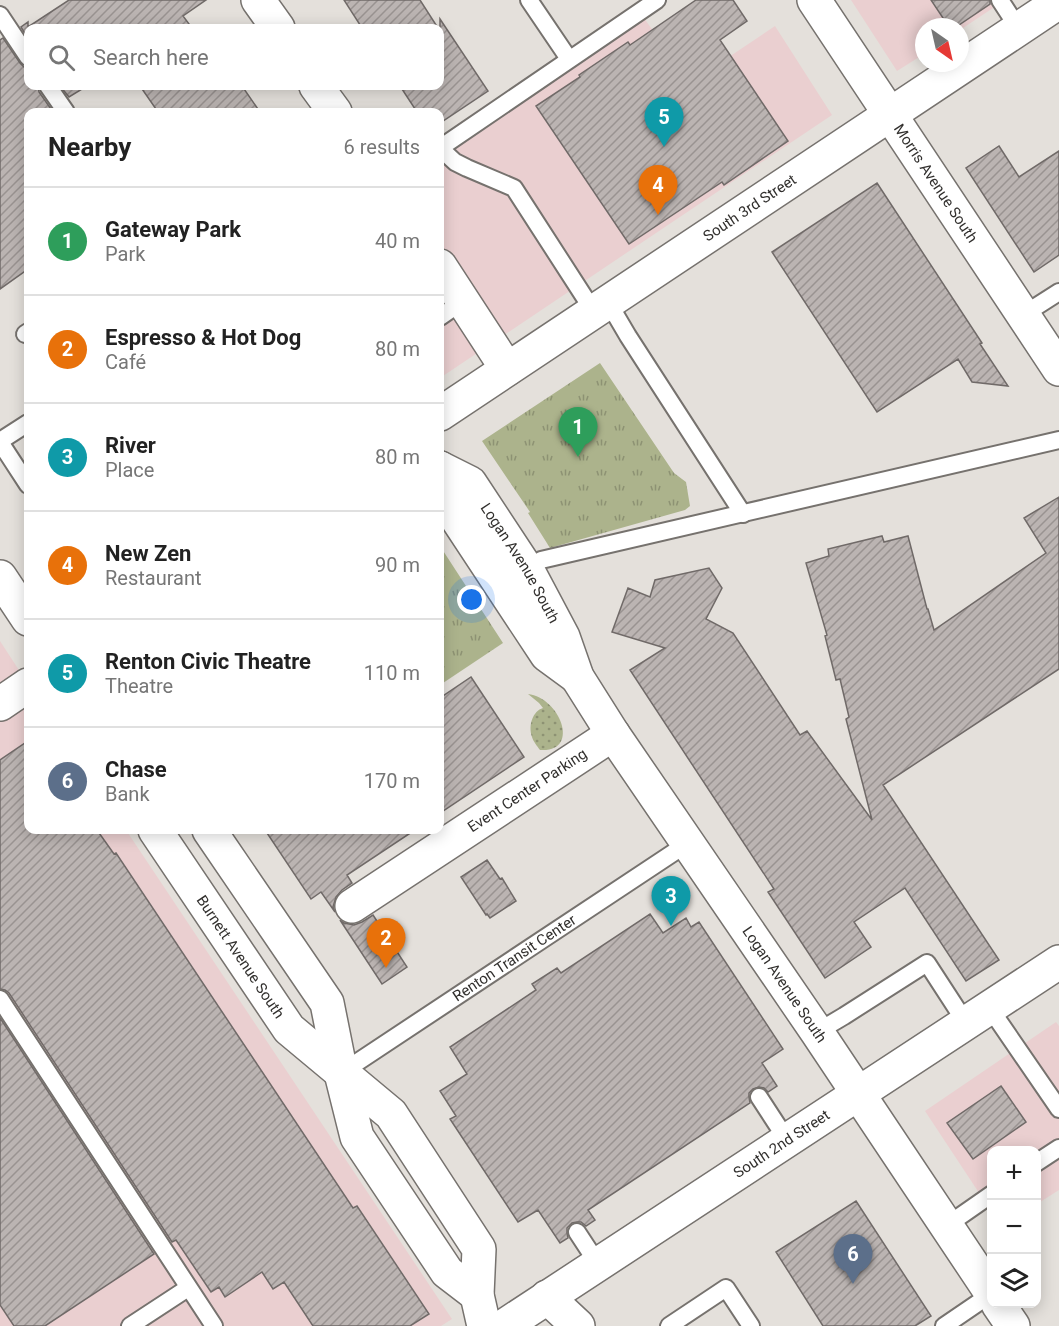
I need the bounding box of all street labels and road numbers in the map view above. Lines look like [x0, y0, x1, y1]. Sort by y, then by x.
street label: Morris Avenue South [890, 120, 982, 246]
street label: South 3rd Street [700, 170, 800, 245]
street label: Logan Avenue South [477, 500, 563, 626]
street label: Event Center Parking [464, 745, 590, 836]
street label: Burnett Avenue South [193, 892, 288, 1022]
street label: Renton Transit Center [449, 911, 579, 1005]
street label: Logan Avenue South [738, 923, 831, 1046]
street label: South 2nd Street [730, 1106, 833, 1182]

